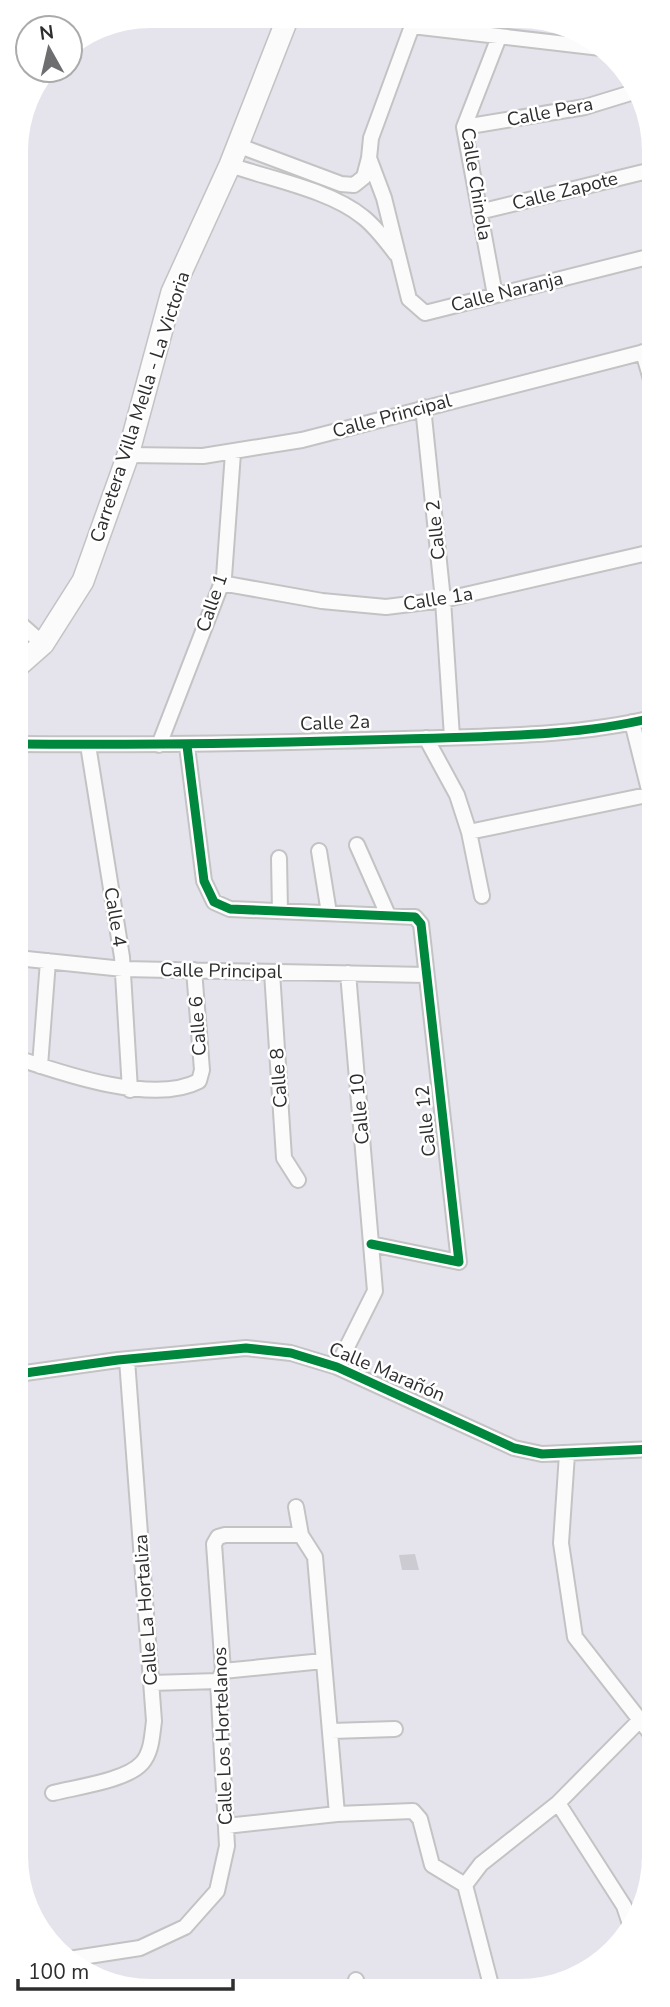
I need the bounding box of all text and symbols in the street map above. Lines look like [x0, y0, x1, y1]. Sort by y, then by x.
north arrow [14, 14, 84, 84]
text: N [38, 19, 56, 47]
street label: Calle Pera [505, 91, 595, 133]
street label: Calle Chinola [454, 126, 498, 242]
street label: Calle Zapote [509, 165, 621, 217]
street label: Calle Naranja [448, 265, 566, 319]
street label: Carretera Villa Mella - La Victoria [84, 268, 196, 546]
street label: Calle Principal [329, 387, 455, 444]
street label: Calle 2 [420, 499, 452, 561]
street label: Calle 1 [190, 570, 234, 636]
street label: Calle 1a [401, 581, 475, 617]
street label: Calle 2a [299, 709, 371, 737]
street label: Calle 4 [97, 885, 133, 949]
street label: Calle Principal [160, 957, 283, 985]
street label: Calle 6 [183, 995, 213, 1057]
street label: Calle 8 [264, 1047, 294, 1109]
street label: Calle 10 [344, 1072, 376, 1146]
street label: Calle 12 [409, 1084, 443, 1158]
street label: Calle Marañón [325, 1336, 449, 1408]
street label: Calle La Hortaliza [128, 1533, 164, 1687]
street label: Calle Los Hortelanos [207, 1646, 239, 1826]
scale bar [18, 1948, 233, 1992]
text: 100 m [28, 1958, 89, 1986]

